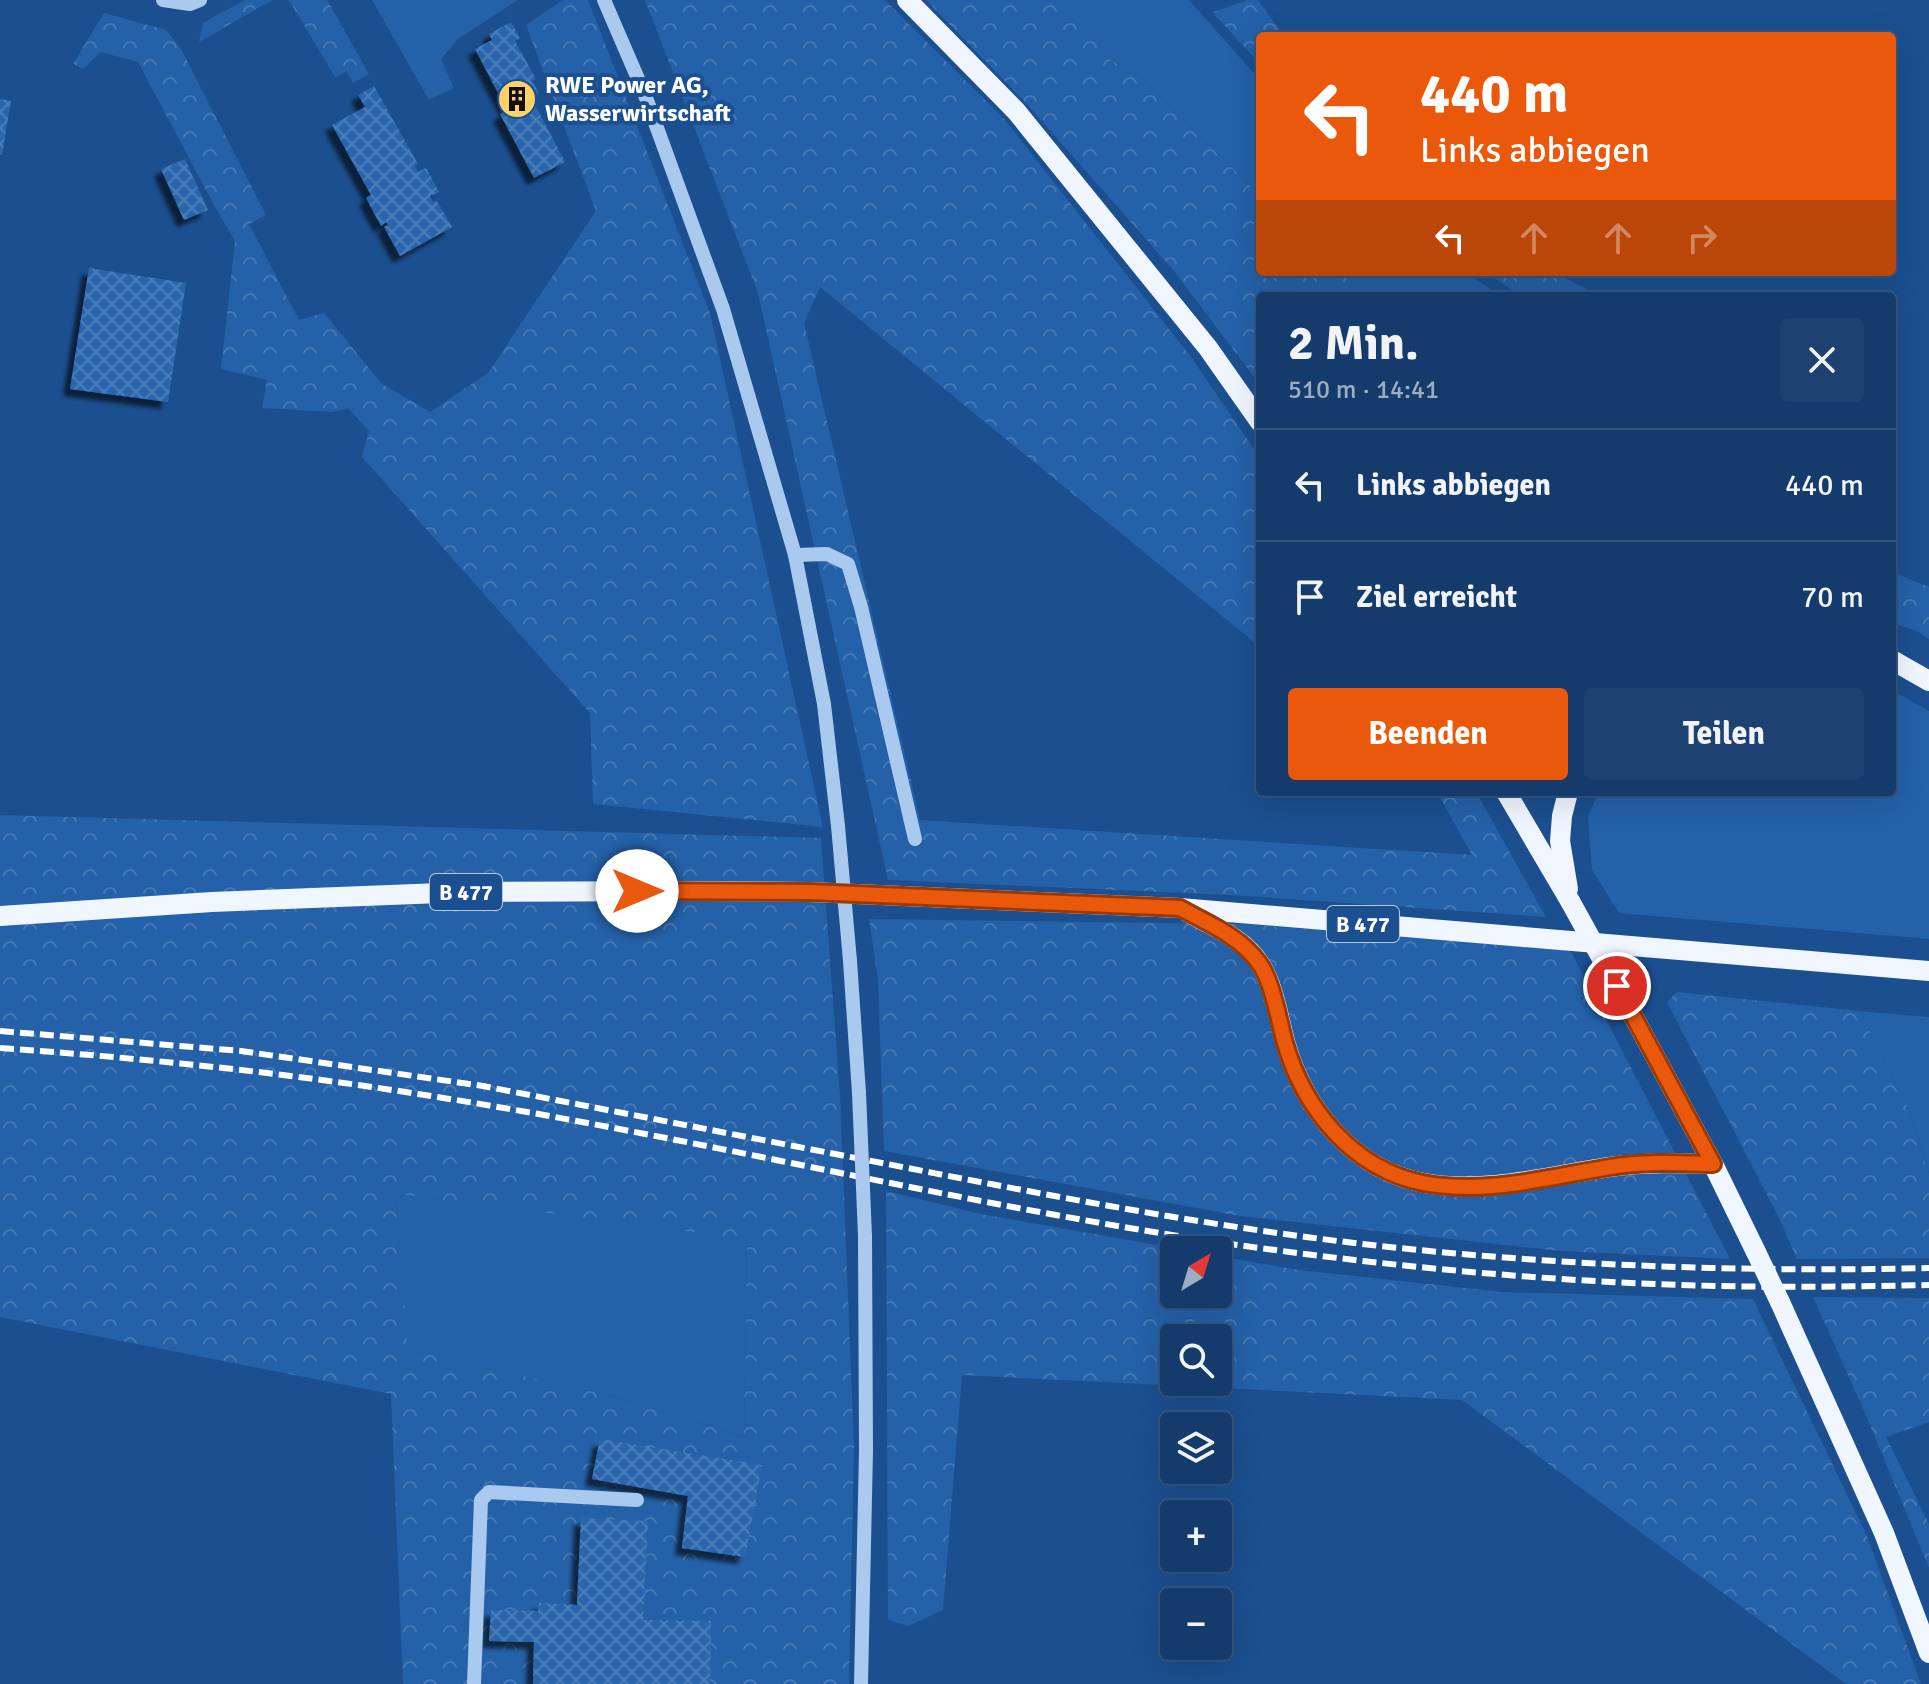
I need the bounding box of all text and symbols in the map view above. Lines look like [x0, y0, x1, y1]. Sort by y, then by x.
text: 440 m [1420, 59, 1568, 128]
icon: left [1288, 64, 1392, 168]
place label: RWE Power AG, Wasserwirtschaft [545, 70, 731, 128]
building icon: RWE Power AG, Wasserwirtschaft [496, 78, 538, 120]
text: Links abbiegen [1420, 128, 1650, 173]
icon: left [1428, 216, 1472, 260]
icon: ahead [1512, 216, 1556, 260]
icon: ahead [1596, 216, 1640, 260]
icon: right [1680, 216, 1724, 260]
text: 2 Min. [1288, 314, 1419, 373]
button: close [1780, 318, 1864, 402]
text: 510 m · 14:41 [1288, 374, 1439, 406]
icon: left [1288, 463, 1332, 507]
text: Links abbiegen [1356, 467, 1551, 504]
text: 440 m [1785, 467, 1864, 504]
icon: arrive [1288, 575, 1332, 619]
text: Ziel erreicht [1356, 579, 1517, 616]
text: 70 m [1801, 579, 1864, 616]
button: Beenden [1288, 688, 1568, 780]
button: Teilen [1584, 688, 1864, 780]
position arrow [595, 849, 679, 933]
road number: B 477 [430, 874, 502, 910]
road number: B 477 [1327, 906, 1399, 942]
pin [1583, 952, 1651, 1020]
icon: arrive [1595, 964, 1639, 1008]
north arrow [1160, 1236, 1232, 1308]
map controls [1160, 1236, 1232, 1660]
button: search [1160, 1324, 1232, 1396]
button: layers [1160, 1412, 1232, 1484]
button: + [1160, 1500, 1232, 1572]
button: − [1160, 1588, 1232, 1660]

